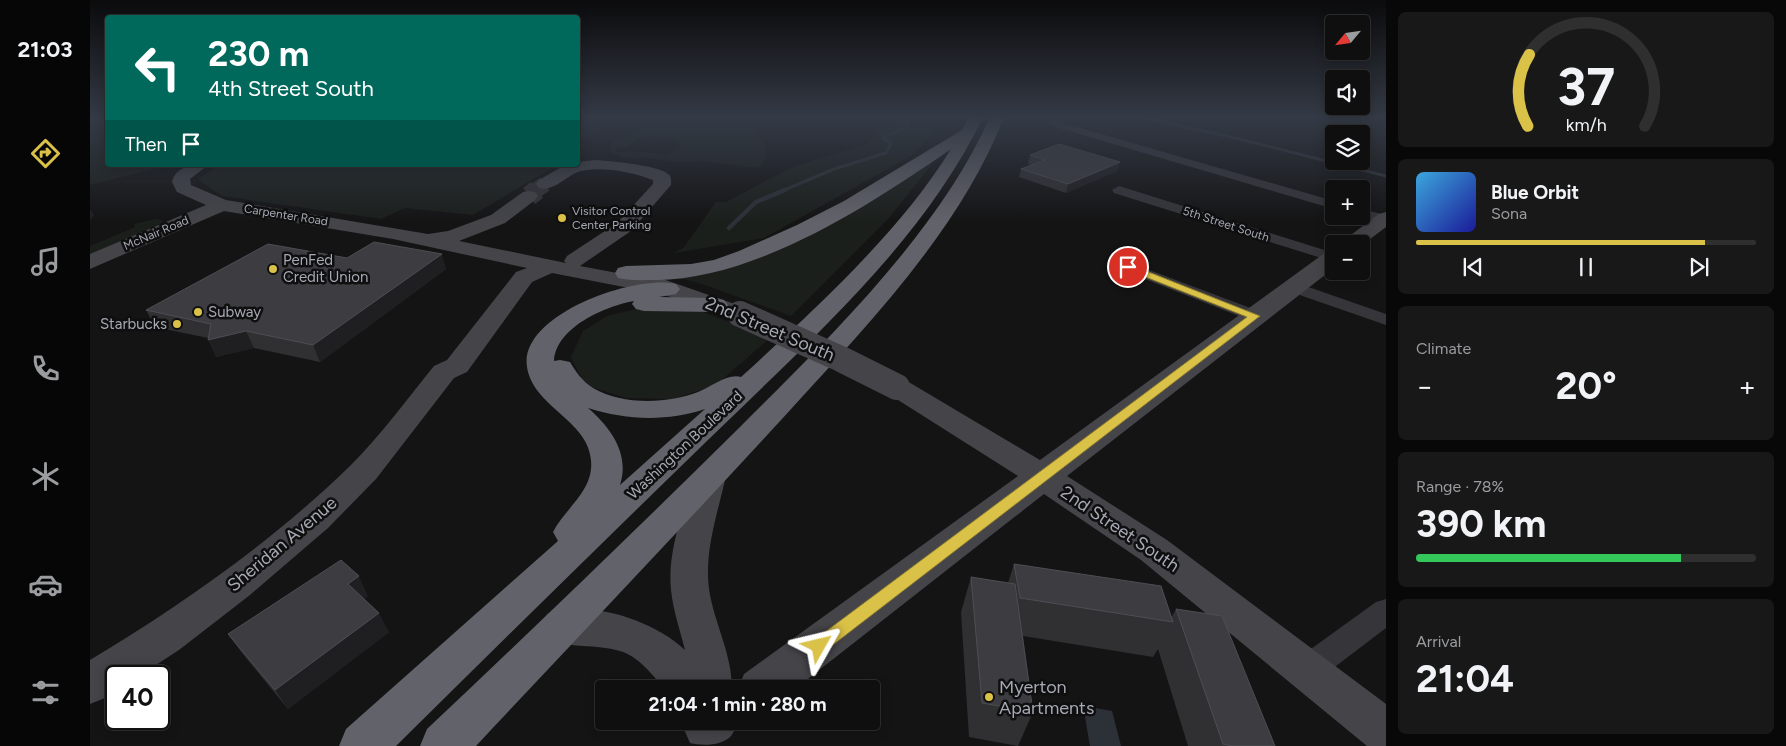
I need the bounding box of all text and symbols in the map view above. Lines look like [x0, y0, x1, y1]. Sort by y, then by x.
north arrow [1325, 15, 1370, 60]
map controls [1325, 15, 1370, 280]
text: 230 m [208, 33, 309, 75]
icon: left [125, 35, 190, 100]
text: 21:03 [17, 36, 73, 63]
text: 37 [1557, 56, 1615, 118]
button: sound [1325, 70, 1370, 115]
text: 4th Street South [208, 75, 374, 102]
text: km/h [1566, 114, 1606, 135]
button: layers [1325, 125, 1370, 170]
icon: arrive [177, 130, 205, 158]
text: Then [125, 133, 167, 156]
icon: directions [28, 136, 63, 171]
button: + [1325, 180, 1370, 225]
text: Blue Orbit [1491, 181, 1579, 204]
street label: Carpenter Road [243, 201, 329, 229]
street label: 5th Street South [1181, 203, 1271, 245]
place label: Visitor Control Center Parking [572, 204, 651, 232]
text: Sona [1491, 204, 1527, 223]
marker: Visitor Control Center Parking [556, 212, 568, 224]
street label: McNair Road [121, 213, 191, 253]
button: − [1325, 235, 1370, 280]
icon: music [28, 244, 63, 279]
pin [1107, 246, 1149, 288]
place label: PenFed Credit Union [283, 251, 368, 286]
icon: arrive [1114, 253, 1142, 281]
icon: previous [1459, 253, 1487, 281]
icon: pause [1572, 253, 1600, 281]
icon: next [1685, 253, 1713, 281]
marker: PenFed Credit Union [267, 263, 279, 275]
street label: 2nd Street South [702, 292, 838, 366]
place label: Subway [208, 303, 261, 321]
marker: Subway [192, 306, 204, 318]
place label: Starbucks [100, 315, 167, 333]
marker: Starbucks [171, 318, 183, 330]
text: Climate [1416, 339, 1471, 358]
icon: phone [28, 351, 63, 386]
text: 20° [1556, 363, 1617, 409]
text: − [1416, 369, 1433, 403]
text: + [1739, 369, 1756, 403]
street label: Washington Boulevard [624, 387, 746, 503]
icon: climate [28, 459, 63, 494]
text: Range · 78% [1416, 477, 1504, 496]
street label: 2nd Street South [1057, 481, 1183, 577]
street label: Sheridan Avenue [223, 492, 341, 596]
text: 390 km [1416, 501, 1546, 547]
icon: car [28, 567, 63, 602]
position arrow [792, 619, 844, 671]
text: Arrival [1416, 632, 1461, 651]
text: 21:04 [1416, 656, 1514, 702]
speed limit sign: 40 [105, 665, 170, 730]
icon: filters [28, 675, 63, 710]
place label: Myerton Apartments [999, 676, 1094, 719]
marker: Myerton Apartments [983, 691, 995, 703]
text: 21:04 · 1 min · 280 m [649, 693, 826, 716]

